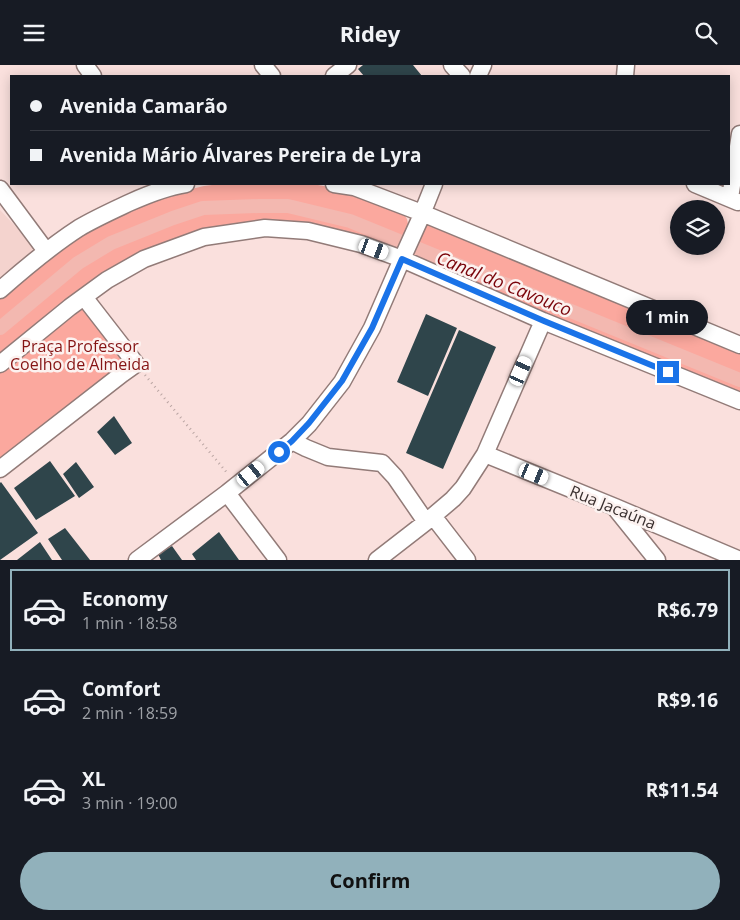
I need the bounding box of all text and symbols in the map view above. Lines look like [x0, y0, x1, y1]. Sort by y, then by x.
text: Ridey [340, 18, 400, 48]
icon: menu [20, 19, 48, 47]
icon: search [692, 19, 720, 47]
text: Avenida Camarão [60, 93, 227, 119]
text: Avenida Mário Álvares Pereira de Lyra [60, 142, 421, 168]
map controls [670, 200, 725, 255]
button: layers [670, 200, 725, 255]
car [357, 237, 390, 261]
water label: Canal do Cavouco [433, 245, 575, 321]
callout: 1 min [627, 299, 709, 335]
text: 1 min [645, 306, 689, 328]
park label: Praça Professor Coelho de Almeida [10, 335, 150, 375]
car [508, 354, 533, 388]
route end [657, 361, 679, 383]
route start [268, 441, 290, 463]
car [234, 459, 267, 489]
car [517, 461, 550, 487]
street label: Rua Jacaúna [567, 480, 659, 534]
text: Economy [82, 586, 168, 612]
icon: car [22, 588, 67, 633]
text: R$6.79 [657, 597, 718, 623]
text: 1 min · 18:58 [82, 612, 177, 634]
text: Comfort [82, 676, 161, 702]
icon: car [22, 678, 67, 723]
text: R$9.16 [657, 687, 718, 713]
text: 2 min · 18:59 [82, 702, 177, 724]
text: XL [82, 766, 105, 792]
icon: car [22, 768, 67, 813]
text: R$11.54 [646, 777, 718, 803]
text: 3 min · 19:00 [82, 792, 177, 814]
button: Confirm [20, 852, 720, 910]

